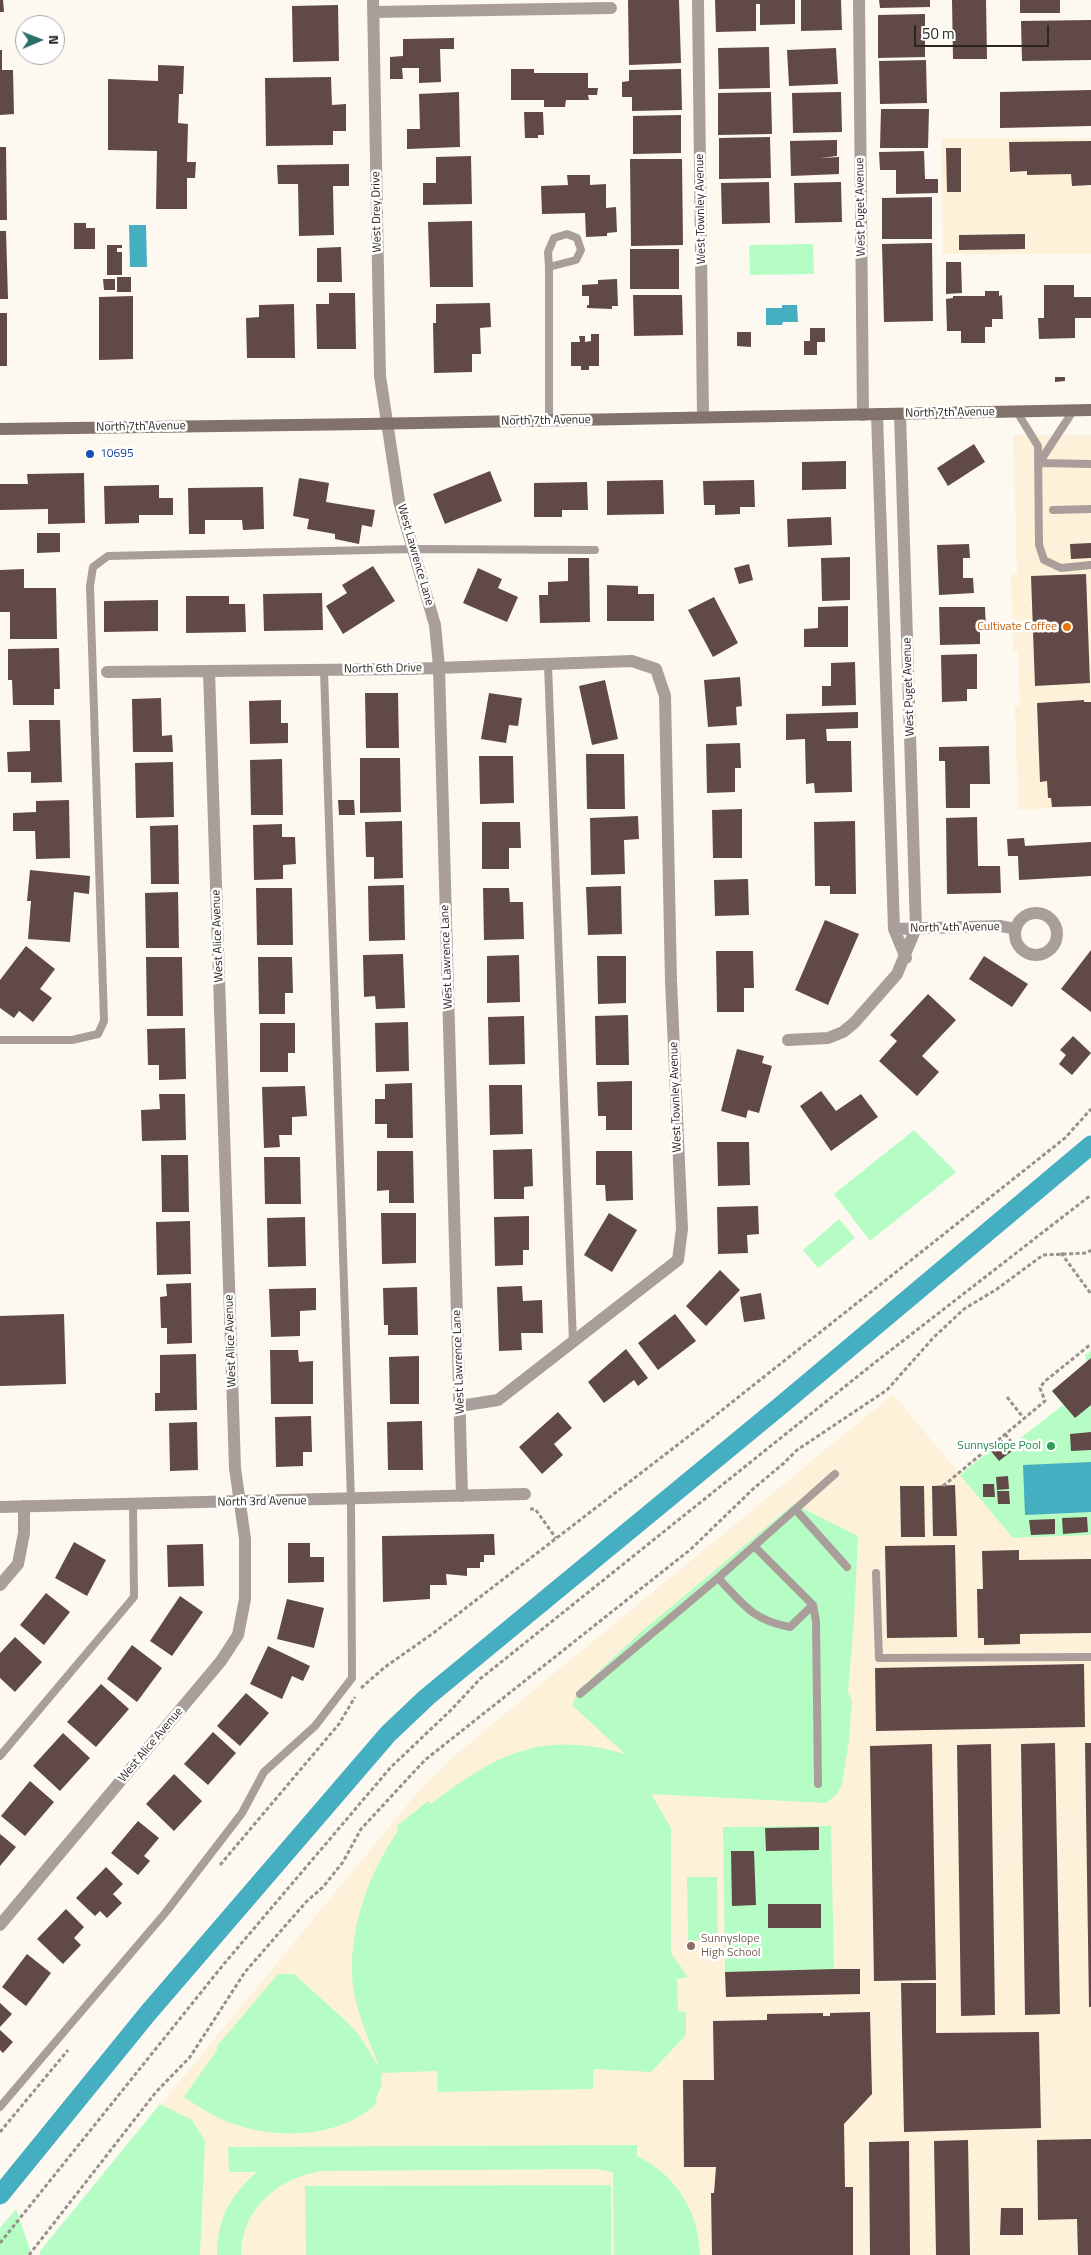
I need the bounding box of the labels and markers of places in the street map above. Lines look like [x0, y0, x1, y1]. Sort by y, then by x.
place label: 10695 [100, 447, 134, 461]
marker: 10695 [84, 448, 96, 460]
place label: Cultivate Coffee [977, 620, 1057, 634]
marker: Cultivate Coffee [1061, 621, 1073, 633]
place label: Sunnyslope Pool [957, 1439, 1041, 1453]
marker: Sunnyslope Pool [1045, 1440, 1057, 1452]
place label: Sunnyslope High School [701, 1932, 761, 1960]
marker: Sunnyslope High School [685, 1940, 697, 1952]

